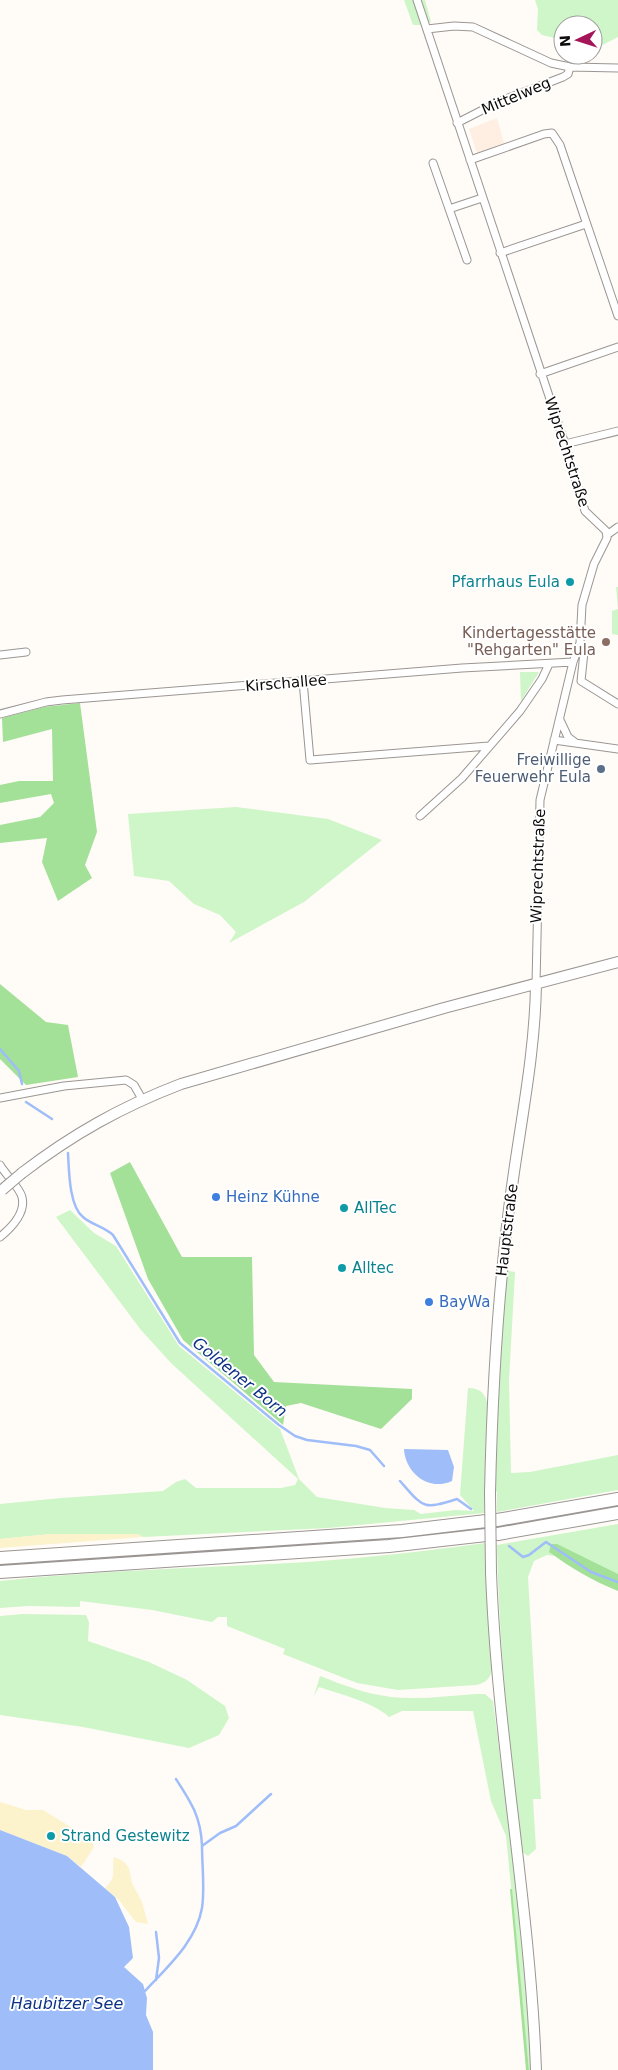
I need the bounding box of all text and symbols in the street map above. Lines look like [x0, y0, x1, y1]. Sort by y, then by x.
north arrow [553, 15, 603, 65]
text: N [557, 35, 573, 47]
street label: Mittelweg [479, 73, 553, 119]
street label: Wiprechtstraße [541, 395, 593, 509]
place label: Pfarrhaus Eula [452, 573, 560, 591]
marker: Pfarrhaus Eula [564, 576, 576, 588]
place label: Kindertagesstätte "Rehgarten" Eula [462, 624, 596, 659]
marker: Kindertagesstätte "Rehgarten" Eula [600, 636, 612, 648]
street label: Kirschallee [245, 670, 327, 696]
place label: Freiwillige Feuerwehr Eula [475, 751, 591, 786]
marker: Freiwillige Feuerwehr Eula [595, 763, 607, 775]
street label: Wiprechtstraße [527, 808, 549, 924]
street label: Hauptstraße [492, 1183, 522, 1277]
place label: Heinz Kühne [226, 1188, 320, 1206]
marker: Heinz Kühne [210, 1191, 222, 1203]
place label: AllTec [354, 1199, 397, 1217]
marker: AllTec [338, 1202, 350, 1214]
place label: Alltec [352, 1259, 394, 1277]
marker: Alltec [336, 1262, 348, 1274]
place label: BayWa [439, 1293, 490, 1311]
marker: BayWa [423, 1296, 435, 1308]
water label: Goldener Born [189, 1333, 291, 1421]
place label: Strand Gestewitz [61, 1827, 190, 1845]
marker: Strand Gestewitz [45, 1830, 57, 1842]
water label: Haubitzer See [11, 1994, 123, 2013]

